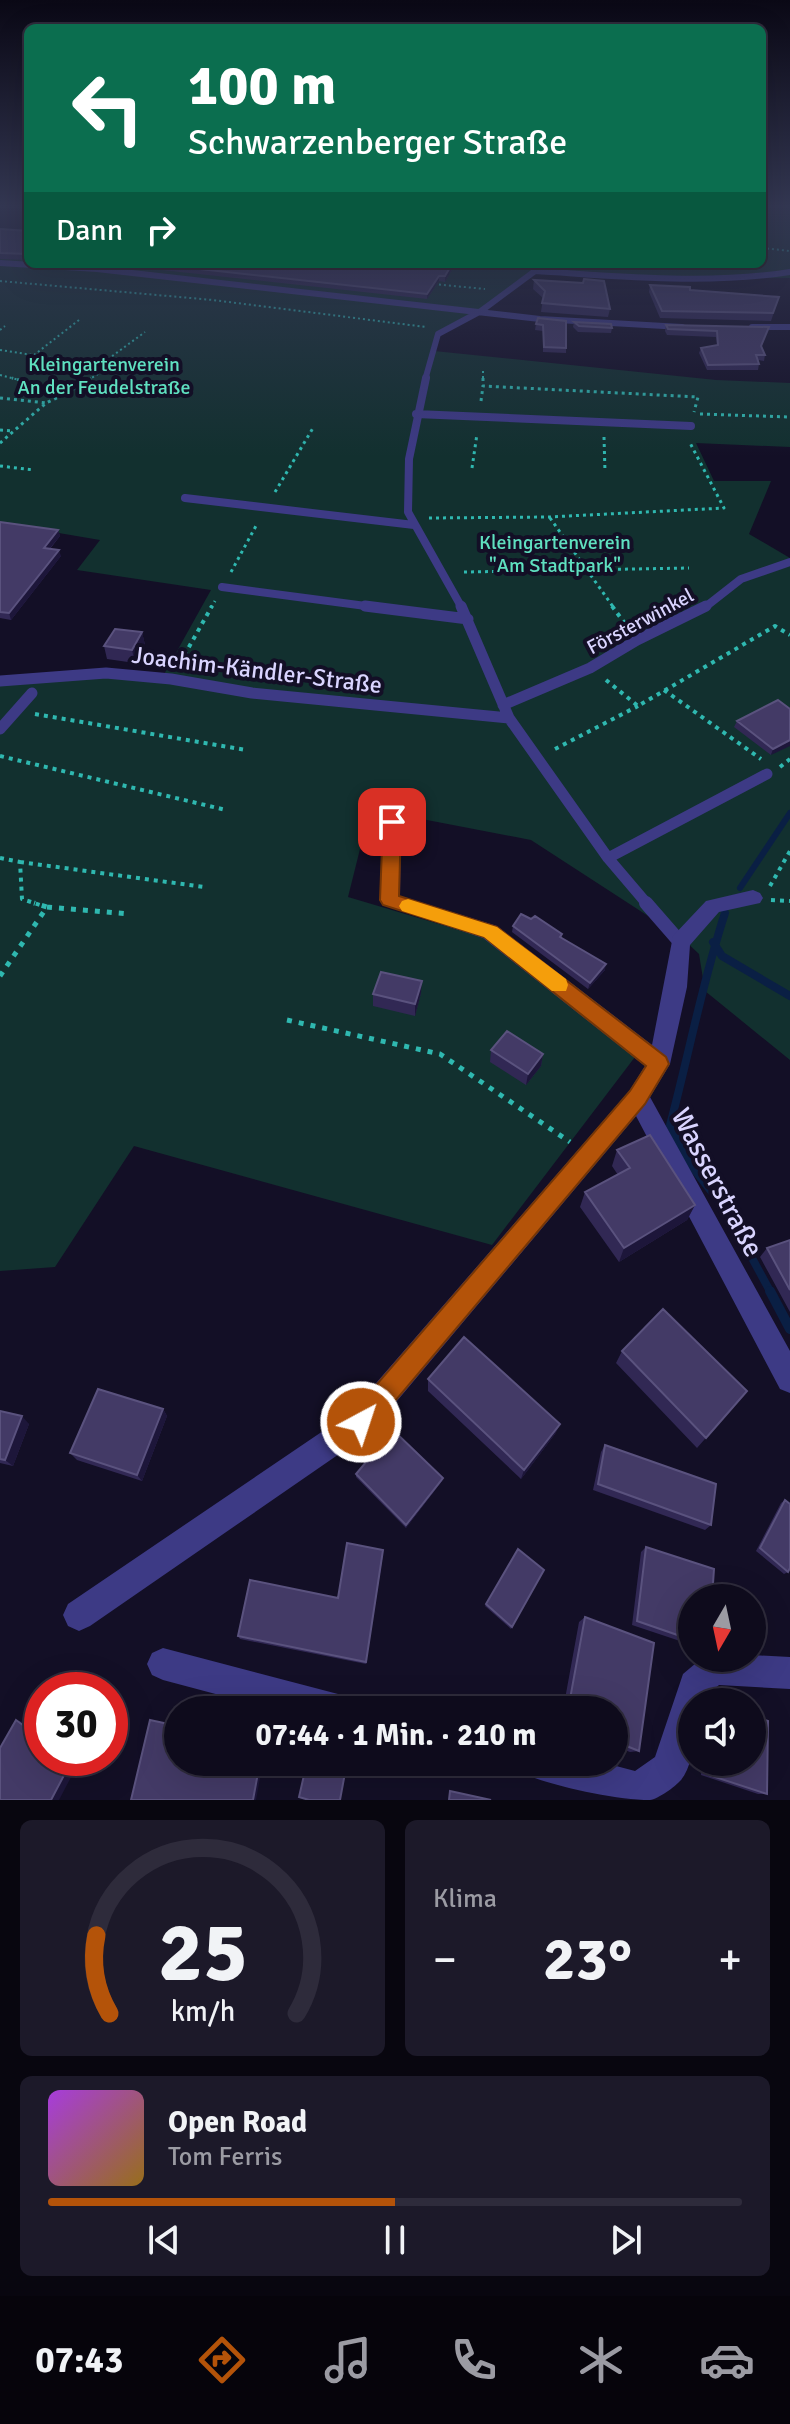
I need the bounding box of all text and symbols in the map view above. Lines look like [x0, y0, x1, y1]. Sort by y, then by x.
text: 100 m [188, 51, 336, 120]
icon: left [56, 56, 160, 160]
text: Schwarzenberger Straße [188, 120, 567, 165]
icon: right [139, 208, 183, 252]
text: Dann [56, 212, 123, 249]
park label: Kleingartenverein An der Feudelstraße [18, 352, 190, 400]
park label: Kleingartenverein "Am Stadtpark" [479, 530, 631, 578]
street label: Försterwinkel [582, 583, 698, 660]
street label: Joachim-Kändler-Straße [130, 640, 384, 700]
pin [358, 788, 426, 856]
icon: arrive [370, 800, 414, 844]
street label: Wasserstraße [664, 1102, 771, 1263]
position arrow [319, 1380, 403, 1464]
north arrow [678, 1584, 766, 1672]
map controls [678, 1584, 766, 1776]
speed limit sign: 30 [24, 1672, 128, 1776]
button: sound [678, 1688, 766, 1776]
text: 07:44 · 1 Min. · 210 m [255, 1717, 537, 1754]
text: Klima [433, 1883, 497, 1915]
text: 25 [158, 1902, 247, 2004]
text: 23° [543, 1923, 632, 1997]
text: − [433, 1933, 457, 1987]
text: + [718, 1933, 742, 1987]
text: km/h [170, 1994, 235, 2029]
text: Open Road [168, 2104, 307, 2141]
text: Tom Ferris [168, 2141, 282, 2173]
icon: previous [142, 2218, 186, 2262]
icon: pause [373, 2218, 417, 2262]
icon: next [604, 2218, 648, 2262]
icon: directions [194, 2332, 250, 2388]
icon: music [320, 2332, 376, 2388]
icon: phone [446, 2332, 502, 2388]
icon: climate [573, 2332, 629, 2388]
icon: car [699, 2332, 755, 2388]
text: 07:43 [35, 2338, 124, 2383]

